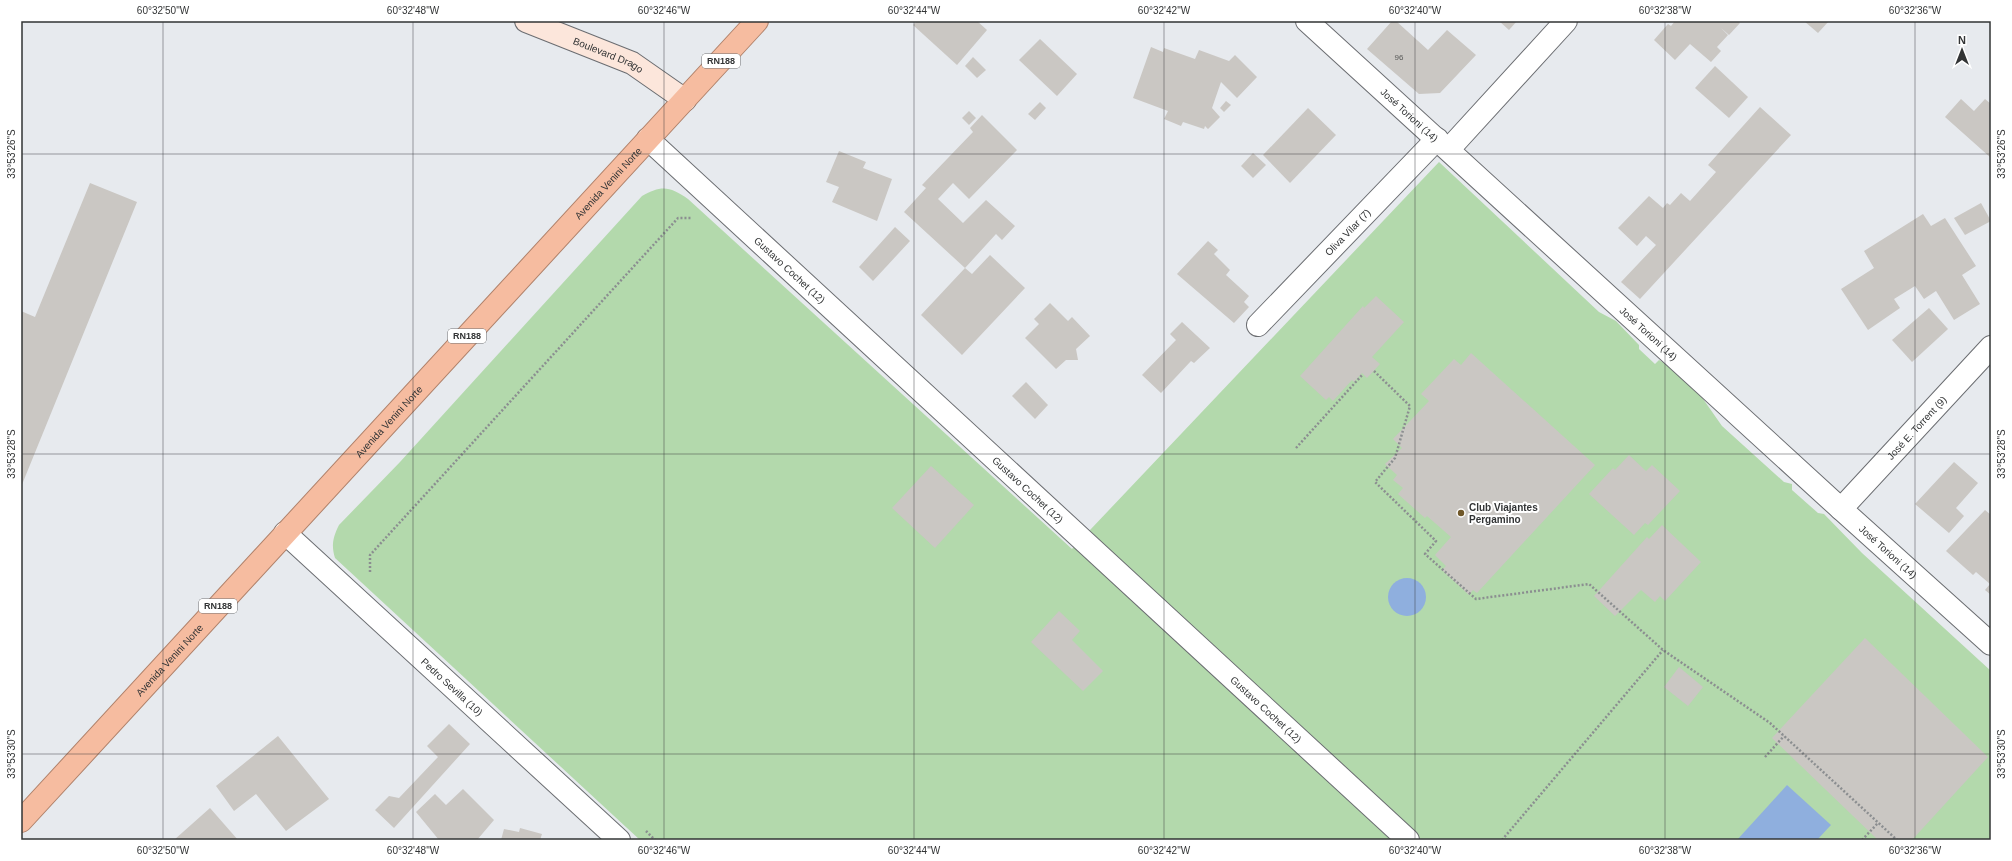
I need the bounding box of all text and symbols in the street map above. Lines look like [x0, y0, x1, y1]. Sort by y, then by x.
text: 60°32'50"W [137, 5, 190, 16]
text: 60°32'48"W [387, 5, 440, 16]
text: 60°32'46"W [638, 5, 691, 16]
text: 60°32'44"W [888, 5, 941, 16]
text: 60°32'42"W [1138, 5, 1191, 16]
text: 60°32'40"W [1389, 5, 1442, 16]
text: 60°32'38"W [1639, 5, 1692, 16]
text: 60°32'36"W [1889, 5, 1942, 16]
north arrow [1942, 30, 1982, 70]
text: N [1958, 34, 1966, 46]
street label: Boulevard Drago [572, 35, 646, 75]
house number: 96 [1395, 53, 1404, 62]
road number: RN188 [702, 54, 740, 68]
street label: José Torioni (14) [1379, 86, 1441, 144]
text: 33°53'26"S [6, 129, 17, 179]
text: 33°53'26"S [1996, 129, 2007, 179]
street label: Avenida Venini Norte [572, 145, 644, 221]
street label: Oliva Vilar (7) [1323, 206, 1372, 258]
street label: Gustavo Cochet (12) [752, 235, 828, 305]
street label: José Torioni (14) [1618, 304, 1680, 362]
road number: RN188 [448, 329, 486, 343]
street label: Avenida Venini Norte [353, 383, 425, 459]
street label: José E. Torrent (9) [1884, 394, 1948, 461]
text: 33°53'28"S [6, 429, 17, 479]
text: 33°53'28"S [1996, 429, 2007, 479]
street label: Gustavo Cochet (12) [990, 454, 1066, 525]
place label: Club Viajantes Pergamino [1469, 502, 1538, 525]
marker: Club Viajantes Pergamino [1456, 508, 1466, 518]
street label: José Torioni (14) [1857, 523, 1919, 580]
road number: RN188 [199, 599, 237, 613]
street label: Avenida Venini Norte [134, 621, 205, 698]
street label: Pedro Sevilla (10) [419, 656, 485, 718]
street label: Gustavo Cochet (12) [1229, 674, 1304, 745]
text: 33°53'30"S [6, 729, 17, 779]
text: 33°53'30"S [1996, 729, 2007, 779]
text: 60°32'50"W [137, 845, 190, 856]
text: 60°32'48"W [387, 845, 440, 856]
text: 60°32'46"W [638, 845, 691, 856]
text: 60°32'44"W [888, 845, 941, 856]
text: 60°32'42"W [1138, 845, 1191, 856]
text: 60°32'40"W [1389, 845, 1442, 856]
text: 60°32'38"W [1639, 845, 1692, 856]
text: 60°32'36"W [1889, 845, 1942, 856]

